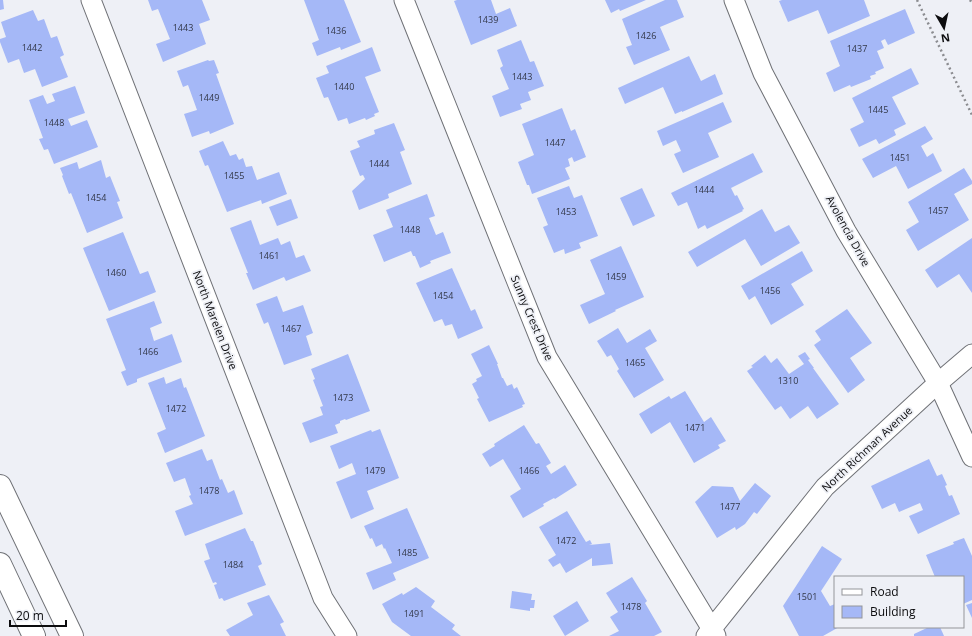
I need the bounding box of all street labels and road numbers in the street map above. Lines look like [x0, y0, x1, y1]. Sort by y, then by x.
street label: Avolencia Drive [823, 193, 874, 269]
street label: North Marelen Drive [190, 268, 241, 372]
street label: Sunny Crest Drive [508, 273, 557, 363]
street label: North Richman Avenue [818, 403, 915, 495]

